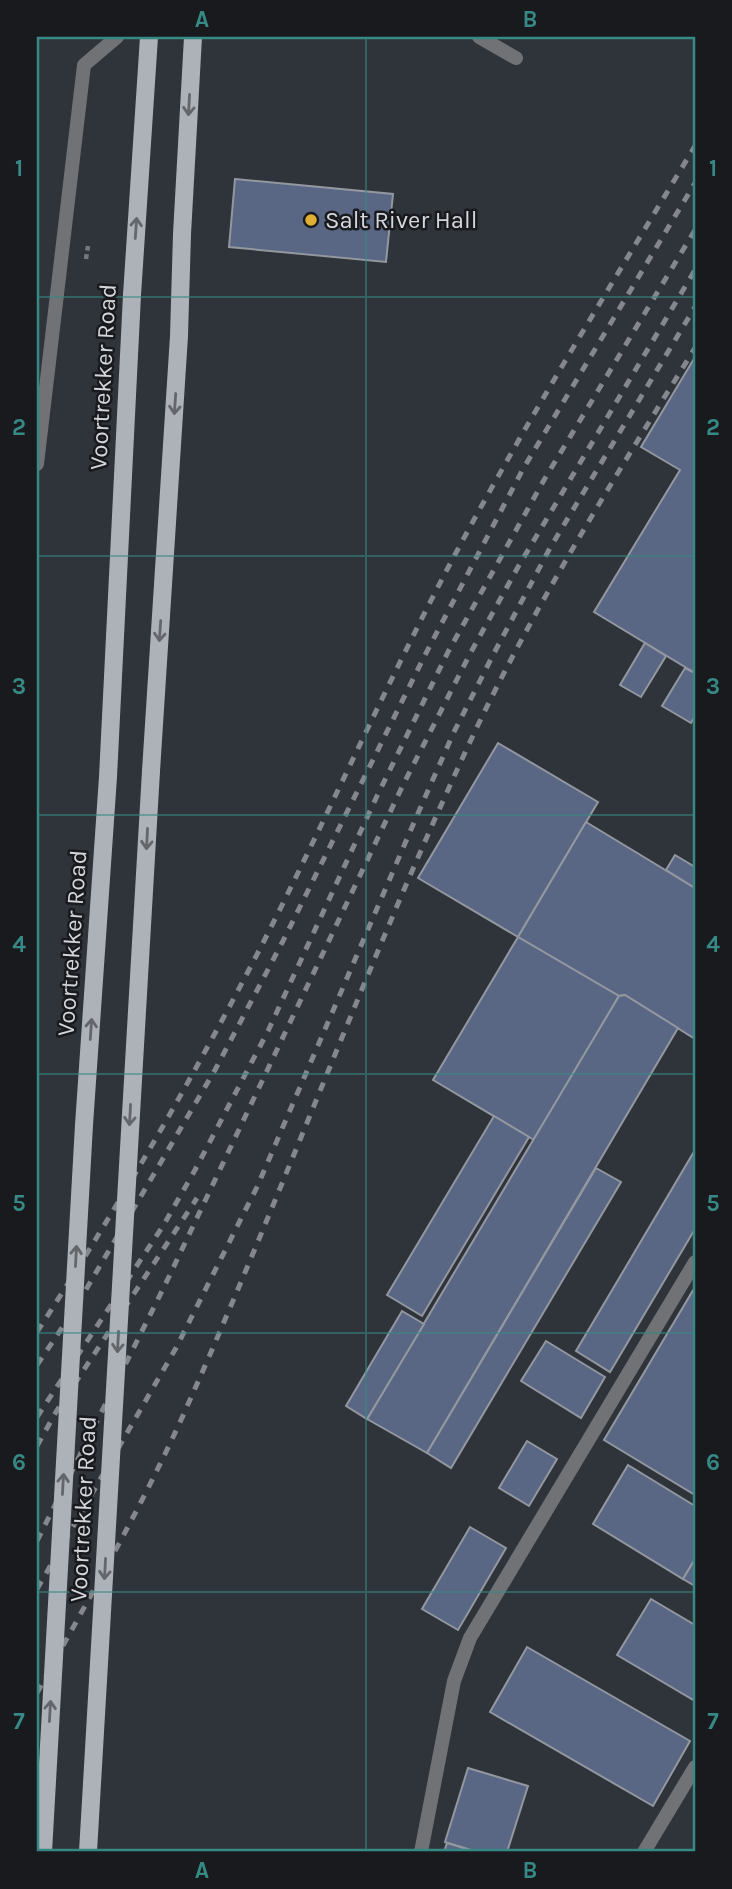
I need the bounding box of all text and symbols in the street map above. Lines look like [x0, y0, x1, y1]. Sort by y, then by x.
text: A [195, 6, 209, 33]
text: B [523, 6, 537, 33]
one-way arrow [182, 93, 195, 116]
text: 1 [15, 155, 23, 182]
text: 1 [709, 155, 717, 182]
place label: Salt River Hall [325, 206, 477, 234]
marker: Salt River Hall [303, 212, 319, 228]
one-way arrow [130, 217, 143, 239]
street label: Voortrekker Road [84, 283, 122, 471]
one-way arrow [168, 392, 181, 415]
text: 2 [12, 414, 26, 441]
text: 2 [706, 414, 720, 441]
one-way arrow [153, 619, 166, 642]
text: 3 [12, 673, 26, 700]
text: 3 [706, 673, 720, 700]
one-way arrow [140, 827, 153, 850]
street label: Voortrekker Road [52, 849, 92, 1037]
text: 4 [12, 931, 26, 958]
text: 4 [706, 931, 720, 958]
one-way arrow [84, 1018, 97, 1041]
one-way arrow [124, 1103, 137, 1126]
text: 5 [12, 1190, 26, 1217]
text: 5 [706, 1190, 720, 1217]
one-way arrow [70, 1245, 83, 1268]
one-way arrow [111, 1330, 124, 1353]
street label: Voortrekker Road [64, 1415, 102, 1603]
text: 6 [12, 1449, 26, 1476]
text: 6 [706, 1449, 720, 1476]
one-way arrow [56, 1472, 69, 1495]
one-way arrow [98, 1557, 111, 1580]
one-way arrow [44, 1699, 57, 1722]
text: 7 [13, 1708, 25, 1735]
text: 7 [707, 1708, 719, 1735]
text: A [195, 1857, 209, 1884]
text: B [523, 1857, 537, 1884]

